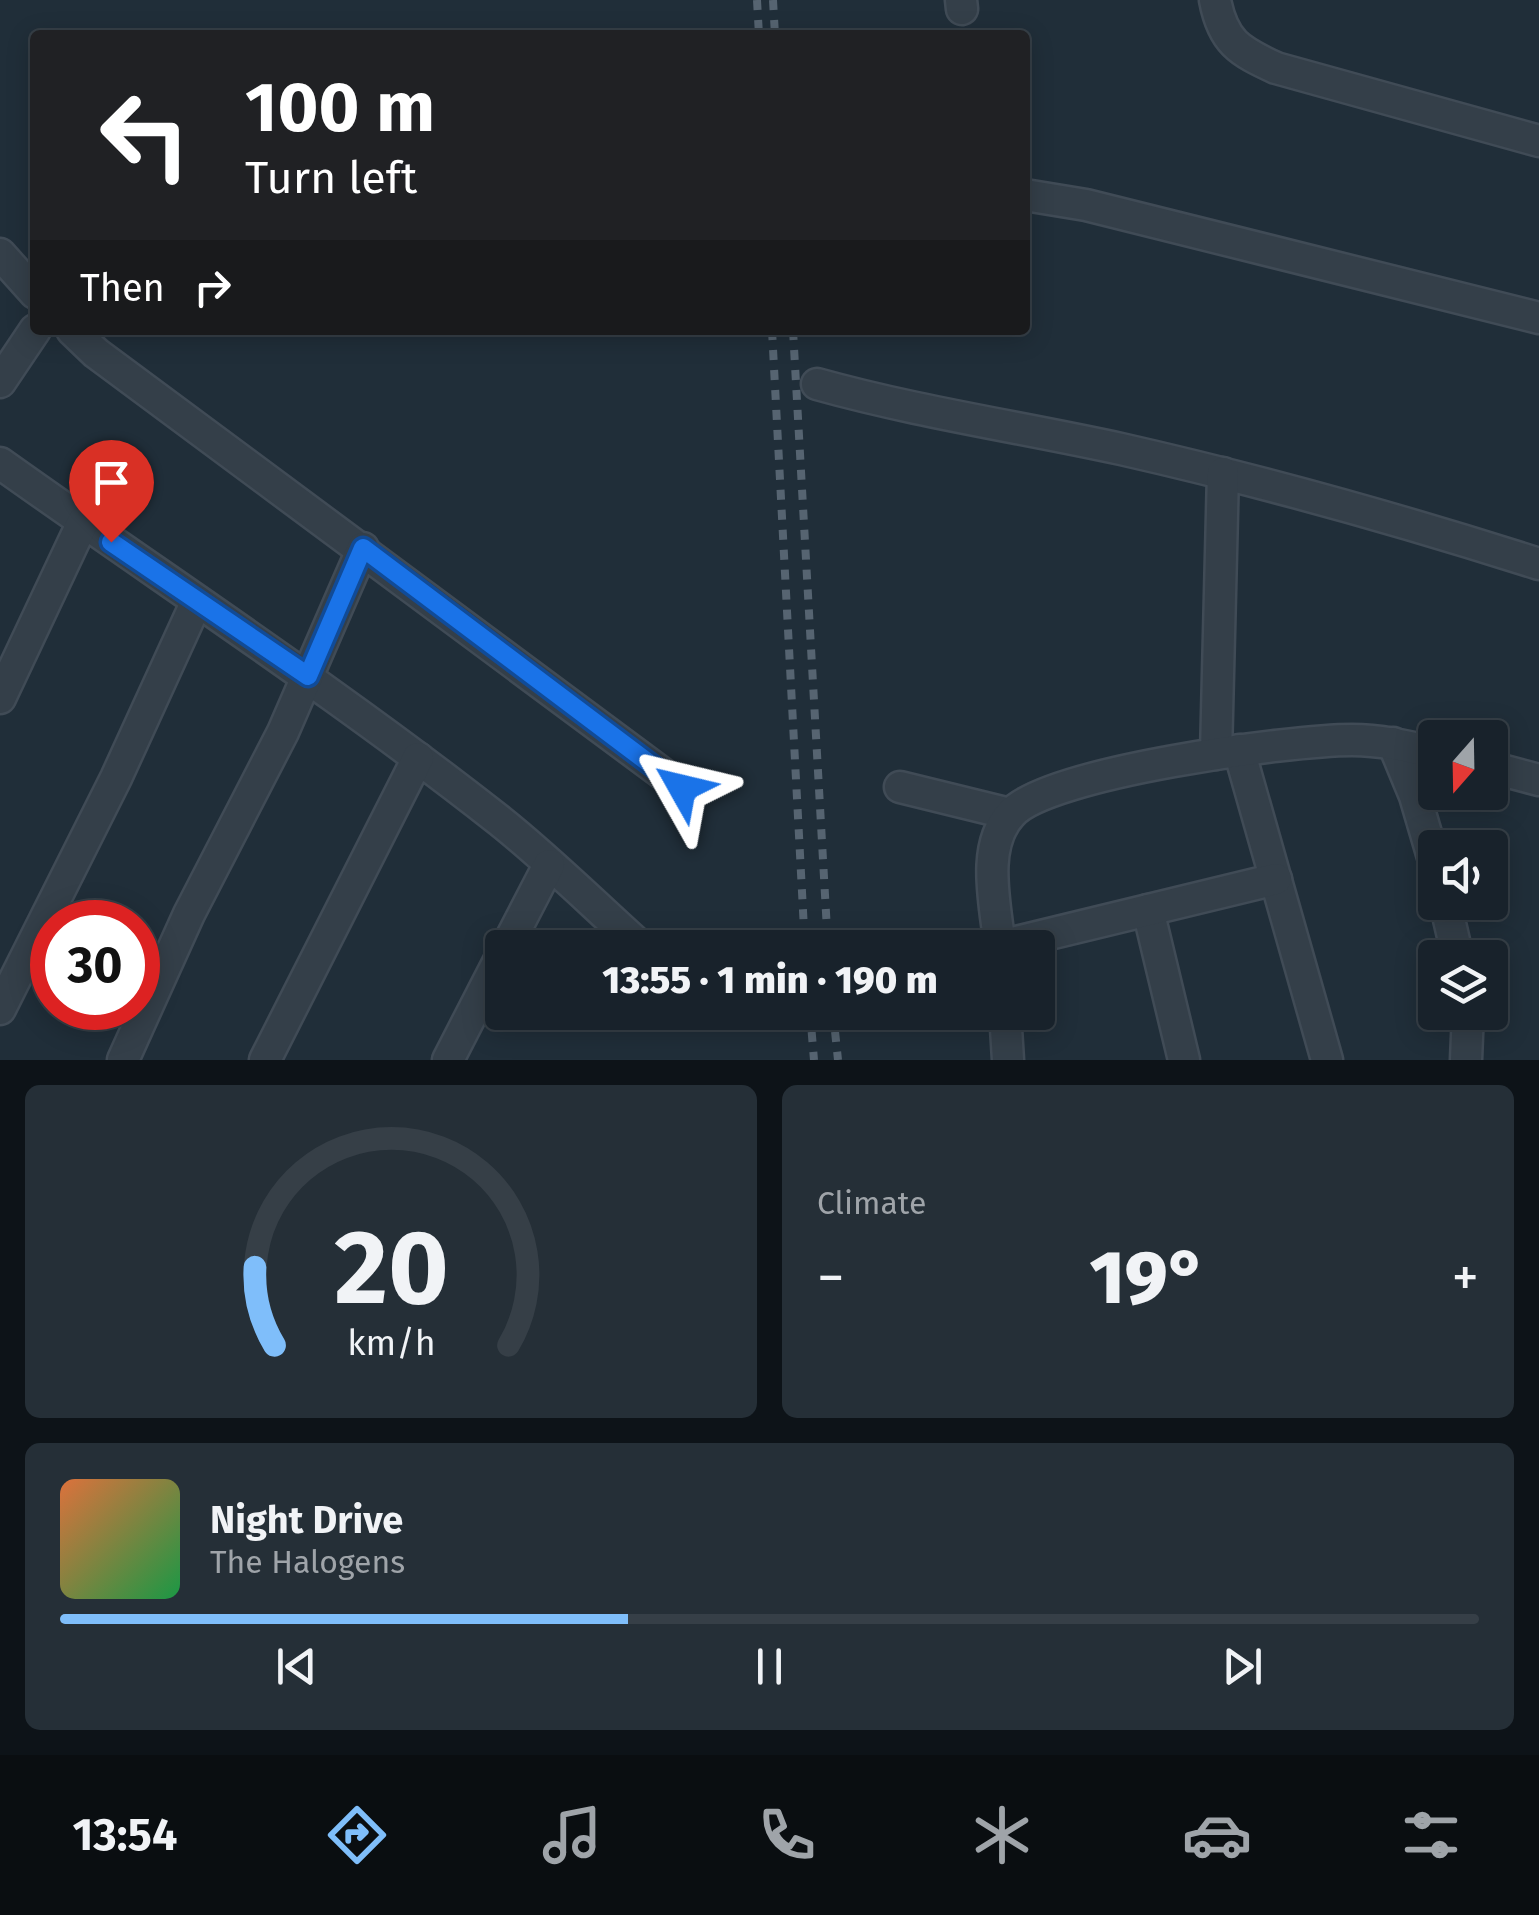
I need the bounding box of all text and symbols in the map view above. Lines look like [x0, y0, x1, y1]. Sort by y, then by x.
text: 100 m [245, 66, 435, 150]
icon: left [80, 70, 210, 200]
text: Turn left [245, 151, 417, 205]
icon: right [185, 260, 240, 315]
text: Then [80, 265, 165, 311]
pin [69, 440, 154, 543]
icon: arrive [84, 455, 139, 510]
north arrow [1418, 720, 1508, 810]
map controls [1418, 720, 1508, 1030]
position arrow [630, 736, 734, 840]
button: sound [1418, 830, 1508, 920]
speed limit sign: 30 [30, 900, 160, 1030]
button: layers [1418, 940, 1508, 1030]
text: 13:55 · 1 min · 190 m [602, 957, 938, 1003]
text: Climate [817, 1184, 926, 1222]
text: 20 [334, 1206, 448, 1331]
text: 19° [1089, 1233, 1207, 1323]
text: − [817, 1245, 845, 1311]
text: + [1452, 1245, 1479, 1311]
text: km/h [347, 1322, 435, 1364]
text: Night Drive [210, 1497, 403, 1543]
text: The Halogens [210, 1543, 405, 1581]
icon: previous [269, 1639, 324, 1694]
icon: pause [742, 1639, 797, 1694]
icon: next [1215, 1639, 1270, 1694]
icon: directions [322, 1800, 392, 1870]
icon: music [537, 1800, 607, 1870]
icon: phone [752, 1800, 822, 1870]
icon: climate [967, 1800, 1037, 1870]
icon: car [1182, 1800, 1252, 1870]
icon: filters [1396, 1800, 1466, 1870]
text: 13:54 [72, 1808, 177, 1862]

